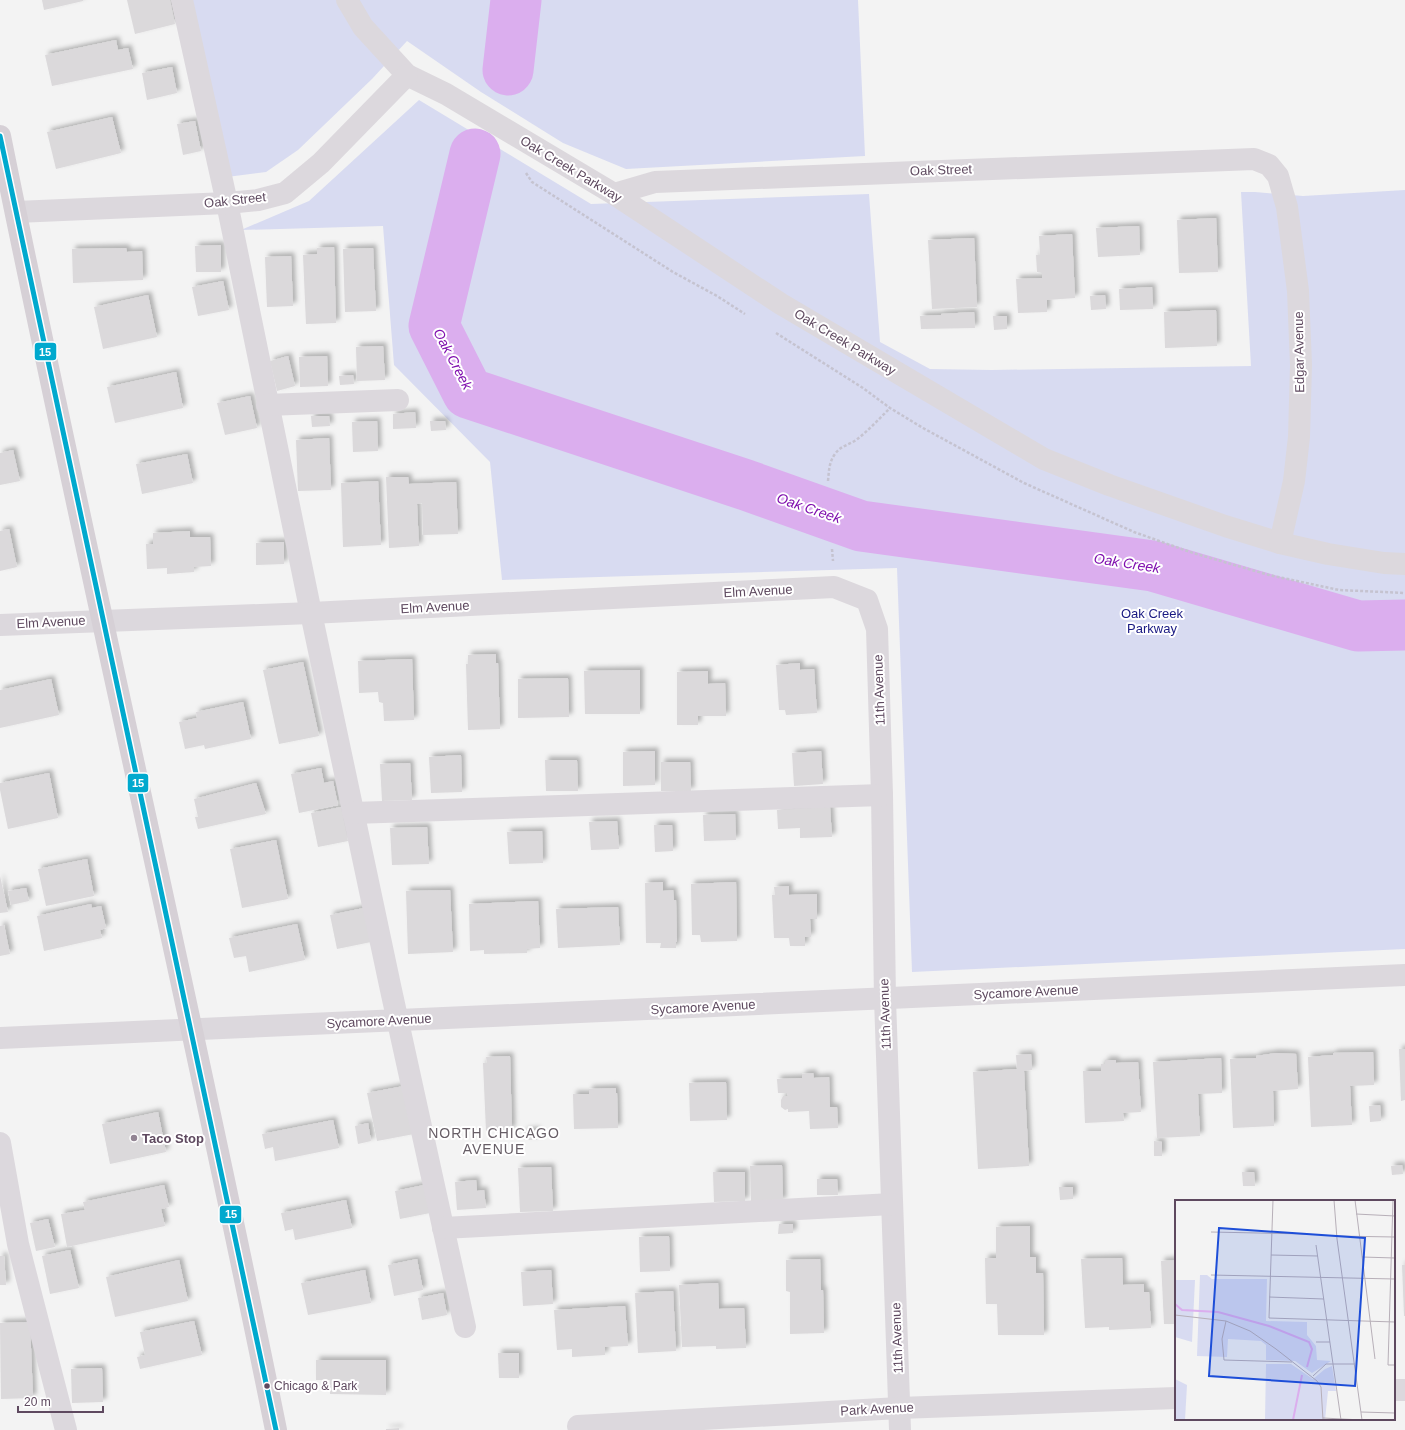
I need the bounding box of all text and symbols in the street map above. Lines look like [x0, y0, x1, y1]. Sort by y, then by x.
street label: Oak Creek Parkway [518, 133, 625, 205]
street label: Oak Street [910, 161, 973, 179]
street label: Oak Street [203, 189, 267, 211]
street label: Oak Creek Parkway [792, 306, 899, 378]
street label: Edgar Avenue [1291, 311, 1307, 393]
water label: Oak Creek [430, 326, 476, 393]
line badge: 15 [34, 342, 57, 361]
text: 15 [39, 346, 51, 358]
water label: Oak Creek [775, 490, 844, 527]
water label: Oak Creek [1093, 550, 1162, 576]
street label: Elm Avenue [723, 582, 793, 600]
street label: Elm Avenue [400, 598, 470, 616]
park label: Oak Creek Parkway [1121, 606, 1184, 636]
street label: Elm Avenue [16, 613, 86, 631]
street label: 11th Avenue [870, 654, 888, 726]
line badge: 15 [127, 773, 149, 793]
text: 15 [132, 777, 144, 789]
street label: 11th Avenue [876, 978, 894, 1050]
street label: Sycamore Avenue [973, 982, 1079, 1002]
street label: Sycamore Avenue [650, 997, 756, 1017]
street label: Sycamore Avenue [326, 1011, 432, 1031]
district label: NORTH CHICAGO AVENUE [428, 1125, 560, 1157]
place label: Taco Stop [142, 1131, 204, 1146]
marker: Taco Stop [129, 1133, 139, 1143]
inset map [1175, 1200, 1395, 1420]
line badge: 15 [219, 1205, 242, 1224]
text: 15 [225, 1208, 237, 1220]
street label: 11th Avenue [888, 1302, 906, 1374]
place label: Chicago & Park [274, 1379, 358, 1393]
marker: Chicago & Park [262, 1381, 272, 1391]
scale bar [18, 1388, 103, 1414]
text: 20 m [24, 1395, 51, 1409]
street label: Park Avenue [840, 1400, 914, 1418]

